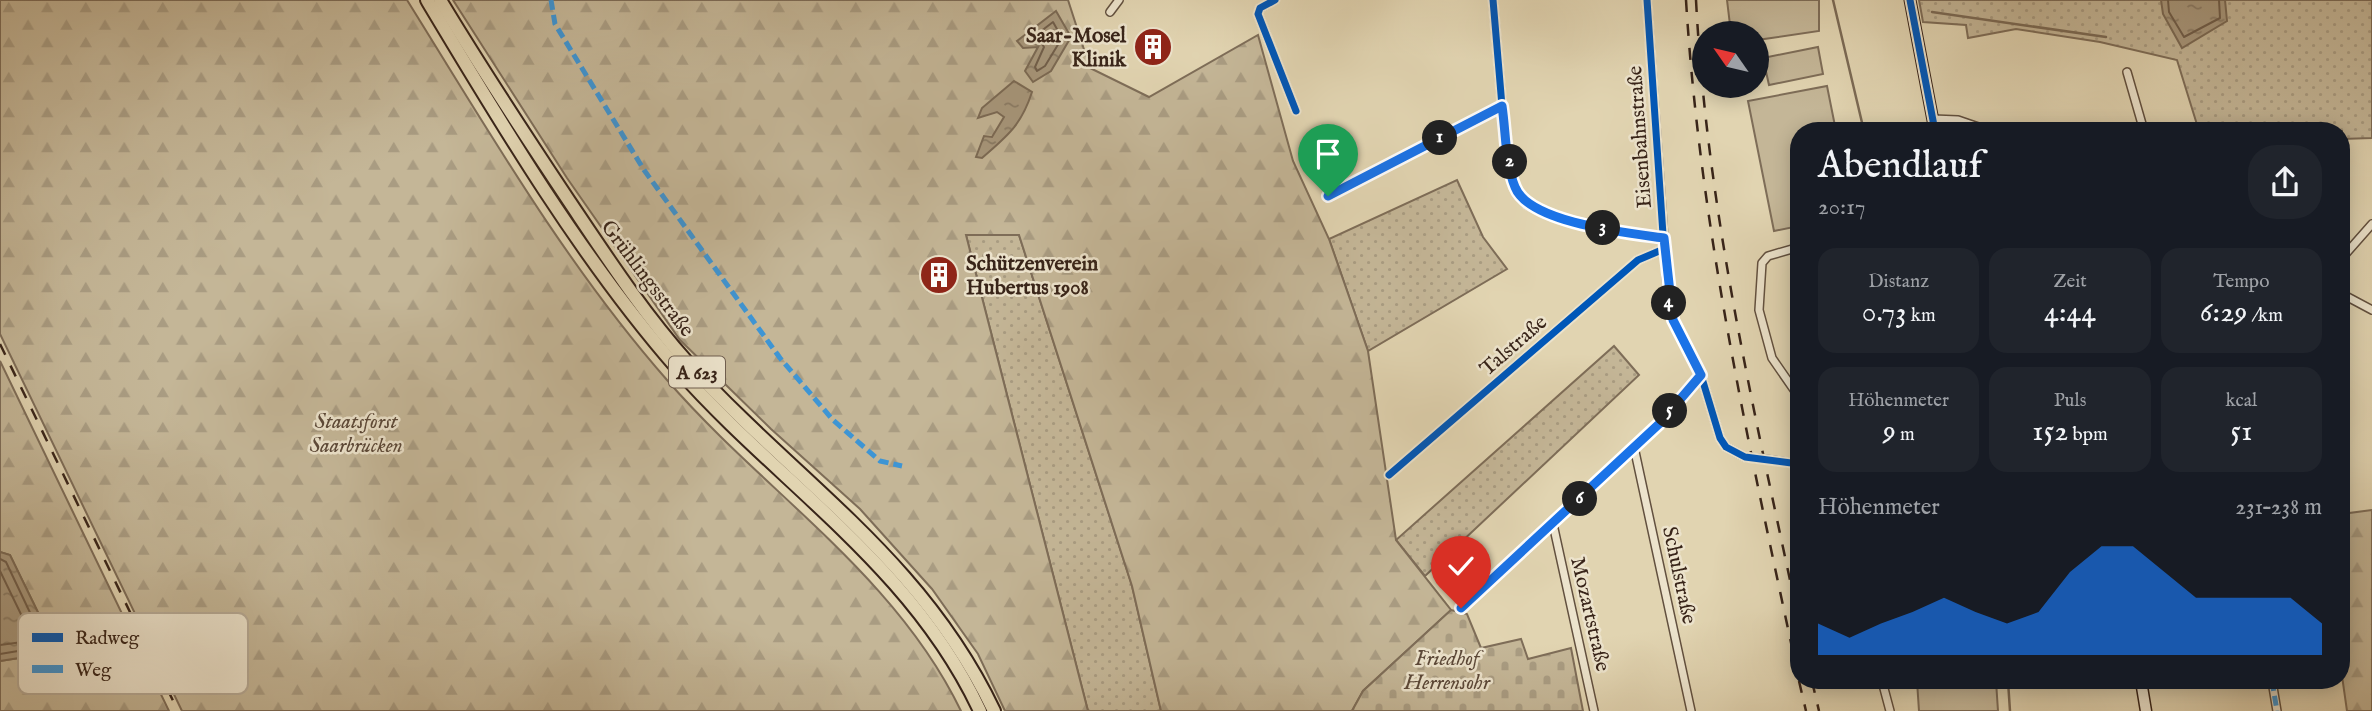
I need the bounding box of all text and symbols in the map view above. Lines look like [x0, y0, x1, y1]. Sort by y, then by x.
north arrow [1692, 21, 1769, 98]
map controls [1692, 21, 1769, 98]
place label: Saar-Mosel Klinik [1026, 23, 1127, 74]
building icon: Saar-Mosel Klinik [1132, 26, 1174, 68]
street label: Eisenbahnstraße [1622, 64, 1659, 209]
pin: 1 [1422, 120, 1458, 156]
pin [1298, 124, 1358, 196]
text: 1 [1436, 125, 1443, 149]
icon: arrive [1309, 135, 1347, 173]
text: Abendlauf [1818, 143, 1982, 191]
pin: 2 [1492, 144, 1528, 180]
button: share [2248, 145, 2322, 219]
text: 2 [1505, 149, 1514, 173]
text: 20:17 [1818, 193, 1865, 222]
pin: 3 [1586, 210, 1620, 246]
street label: Grühlingsstraße [594, 215, 700, 343]
text: 3 [1599, 215, 1606, 239]
place label: Schützenverein Hubertus 1908 [966, 251, 1098, 302]
building icon: Schützenverein Hubertus 1908 [918, 254, 960, 296]
text: Distanz [1868, 270, 1929, 294]
text: Zeit [2053, 270, 2087, 294]
text: Tempo [2213, 270, 2269, 294]
pin: 4 [1652, 286, 1686, 320]
text: 4 [1664, 290, 1673, 314]
text: 0.73 [1862, 294, 1907, 332]
text: 4:44 [2044, 294, 2096, 332]
text: 6:29 [2200, 294, 2247, 332]
text: km [1907, 304, 1936, 328]
text: /km [2247, 304, 2283, 328]
street label: Talstraße [1475, 309, 1553, 383]
road number: A 623 [669, 356, 725, 388]
text: Höhenmeter [1848, 389, 1949, 413]
text: Puls [2054, 389, 2086, 413]
text: kcal [2225, 389, 2257, 413]
pin: 5 [1652, 394, 1688, 428]
text: 5 [1666, 398, 1673, 422]
park label: Staatsforst Saarbrücken [309, 409, 403, 460]
text: 9 [1883, 413, 1896, 451]
text: 152 [2032, 413, 2068, 451]
text: 51 [2230, 413, 2252, 451]
text: m [1896, 423, 1915, 447]
text: bpm [2068, 423, 2108, 447]
pin: 6 [1562, 482, 1598, 516]
text: 6 [1575, 486, 1584, 510]
text: Höhenmeter [1818, 493, 1940, 522]
text: 231–238 m [2235, 493, 2322, 522]
street label: Schulstraße [1655, 524, 1702, 627]
pin [1431, 536, 1491, 608]
icon: check [1442, 547, 1480, 585]
street label: Mozartstraße [1563, 555, 1616, 674]
legend [18, 613, 248, 694]
text: Radweg [75, 627, 140, 651]
park label: Friedhof Herrensohr [1403, 646, 1491, 697]
text: Weg [75, 659, 112, 683]

